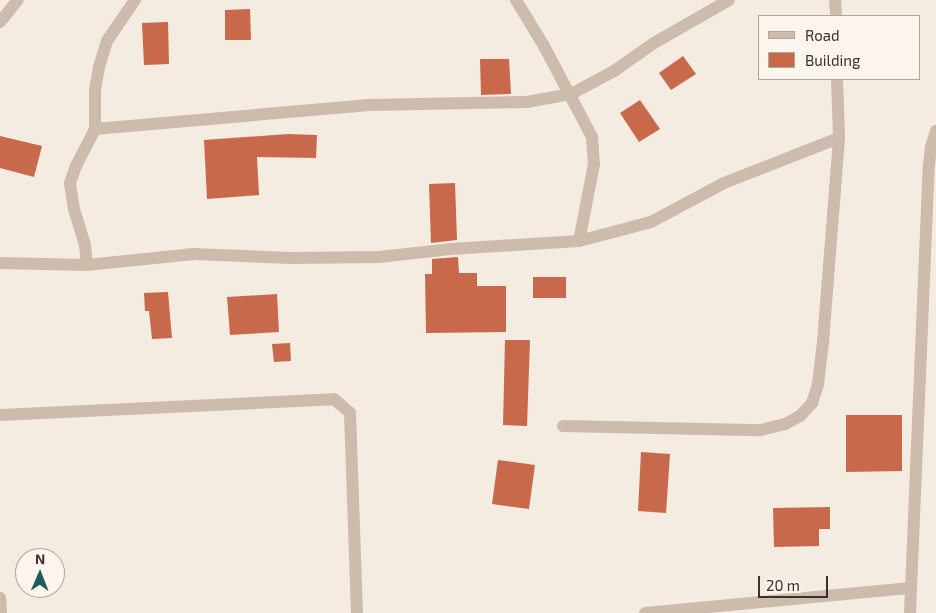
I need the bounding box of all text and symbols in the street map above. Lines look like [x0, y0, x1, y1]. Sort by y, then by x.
legend [758, 15, 921, 80]
text: Road [805, 26, 840, 44]
text: Building [805, 51, 860, 69]
north arrow [15, 548, 65, 598]
text: N [35, 550, 45, 567]
scale bar [761, 566, 831, 598]
text: 20 m [766, 576, 800, 594]

